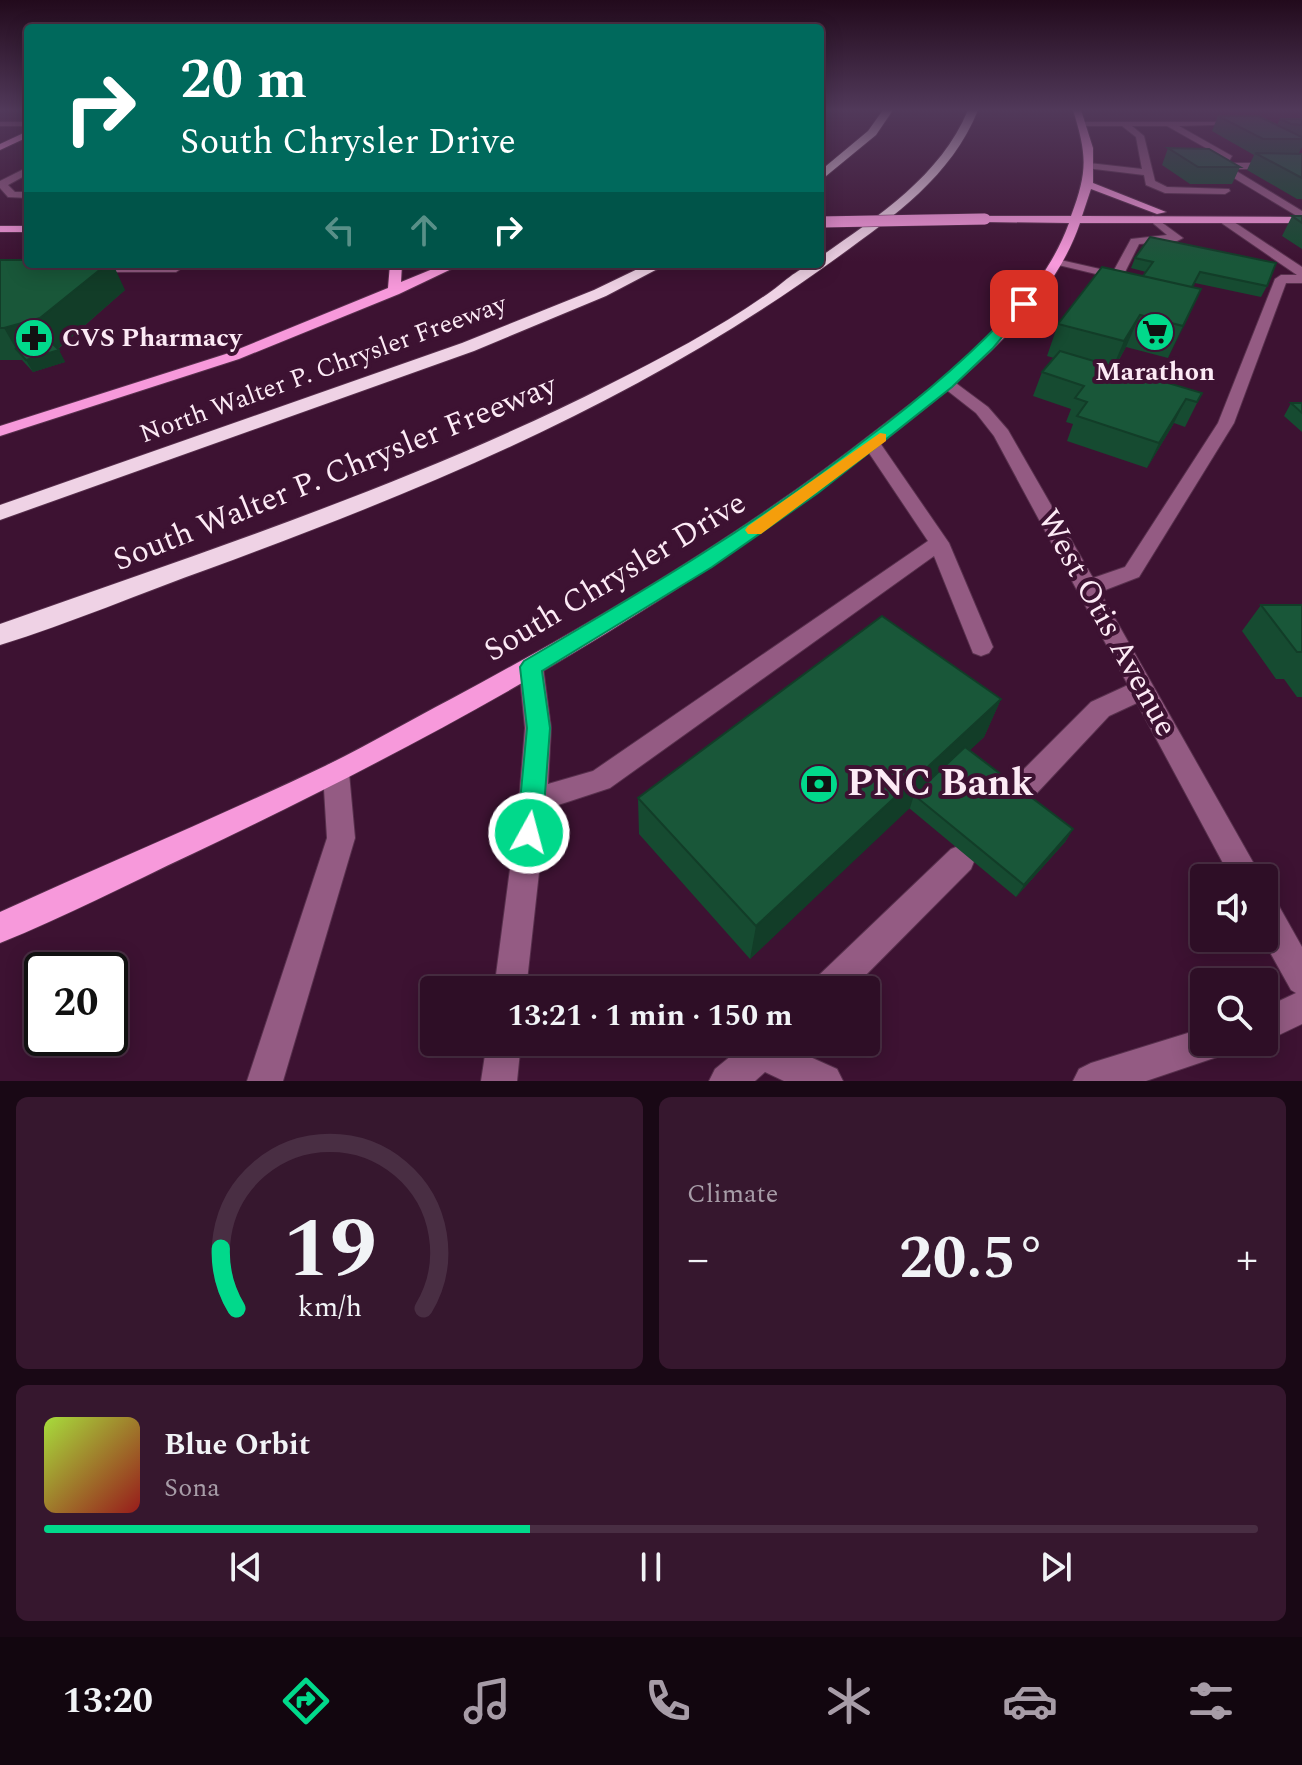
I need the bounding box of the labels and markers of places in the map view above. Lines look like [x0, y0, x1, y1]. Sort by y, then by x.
pin [990, 270, 1058, 338]
supermarket icon: Marathon [1134, 311, 1176, 353]
pharmacy icon: CVS Pharmacy [13, 317, 55, 359]
place label: CVS Pharmacy [62, 318, 243, 358]
place label: Marathon [1095, 352, 1215, 392]
place label: PNC Bank [847, 755, 1034, 813]
bank icon: PNC Bank [798, 763, 840, 805]

